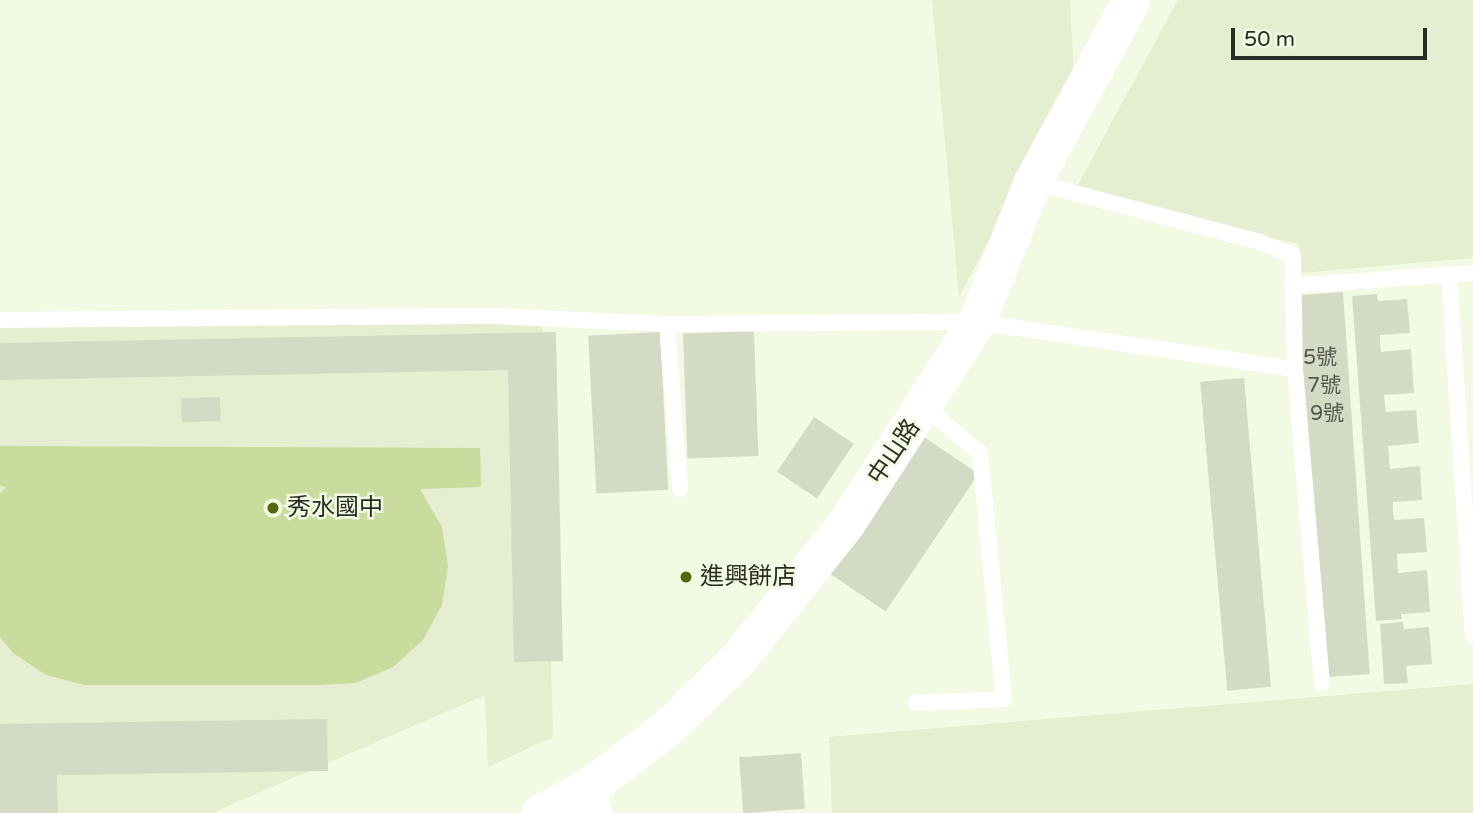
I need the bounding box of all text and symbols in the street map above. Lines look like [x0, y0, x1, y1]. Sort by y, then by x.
scale bar [1235, 14, 1431, 58]
text: 50 m [1244, 27, 1295, 52]
house number: 5號 [1303, 345, 1337, 371]
house number: 7號 [1307, 373, 1341, 399]
house number: 9號 [1310, 401, 1344, 427]
street label: 中山路 [862, 414, 926, 490]
place label: 秀水國中 [287, 494, 383, 522]
marker: 秀水國中 [265, 500, 281, 516]
place label: 進興餅店 [700, 563, 796, 591]
marker: 進興餅店 [678, 569, 694, 585]

